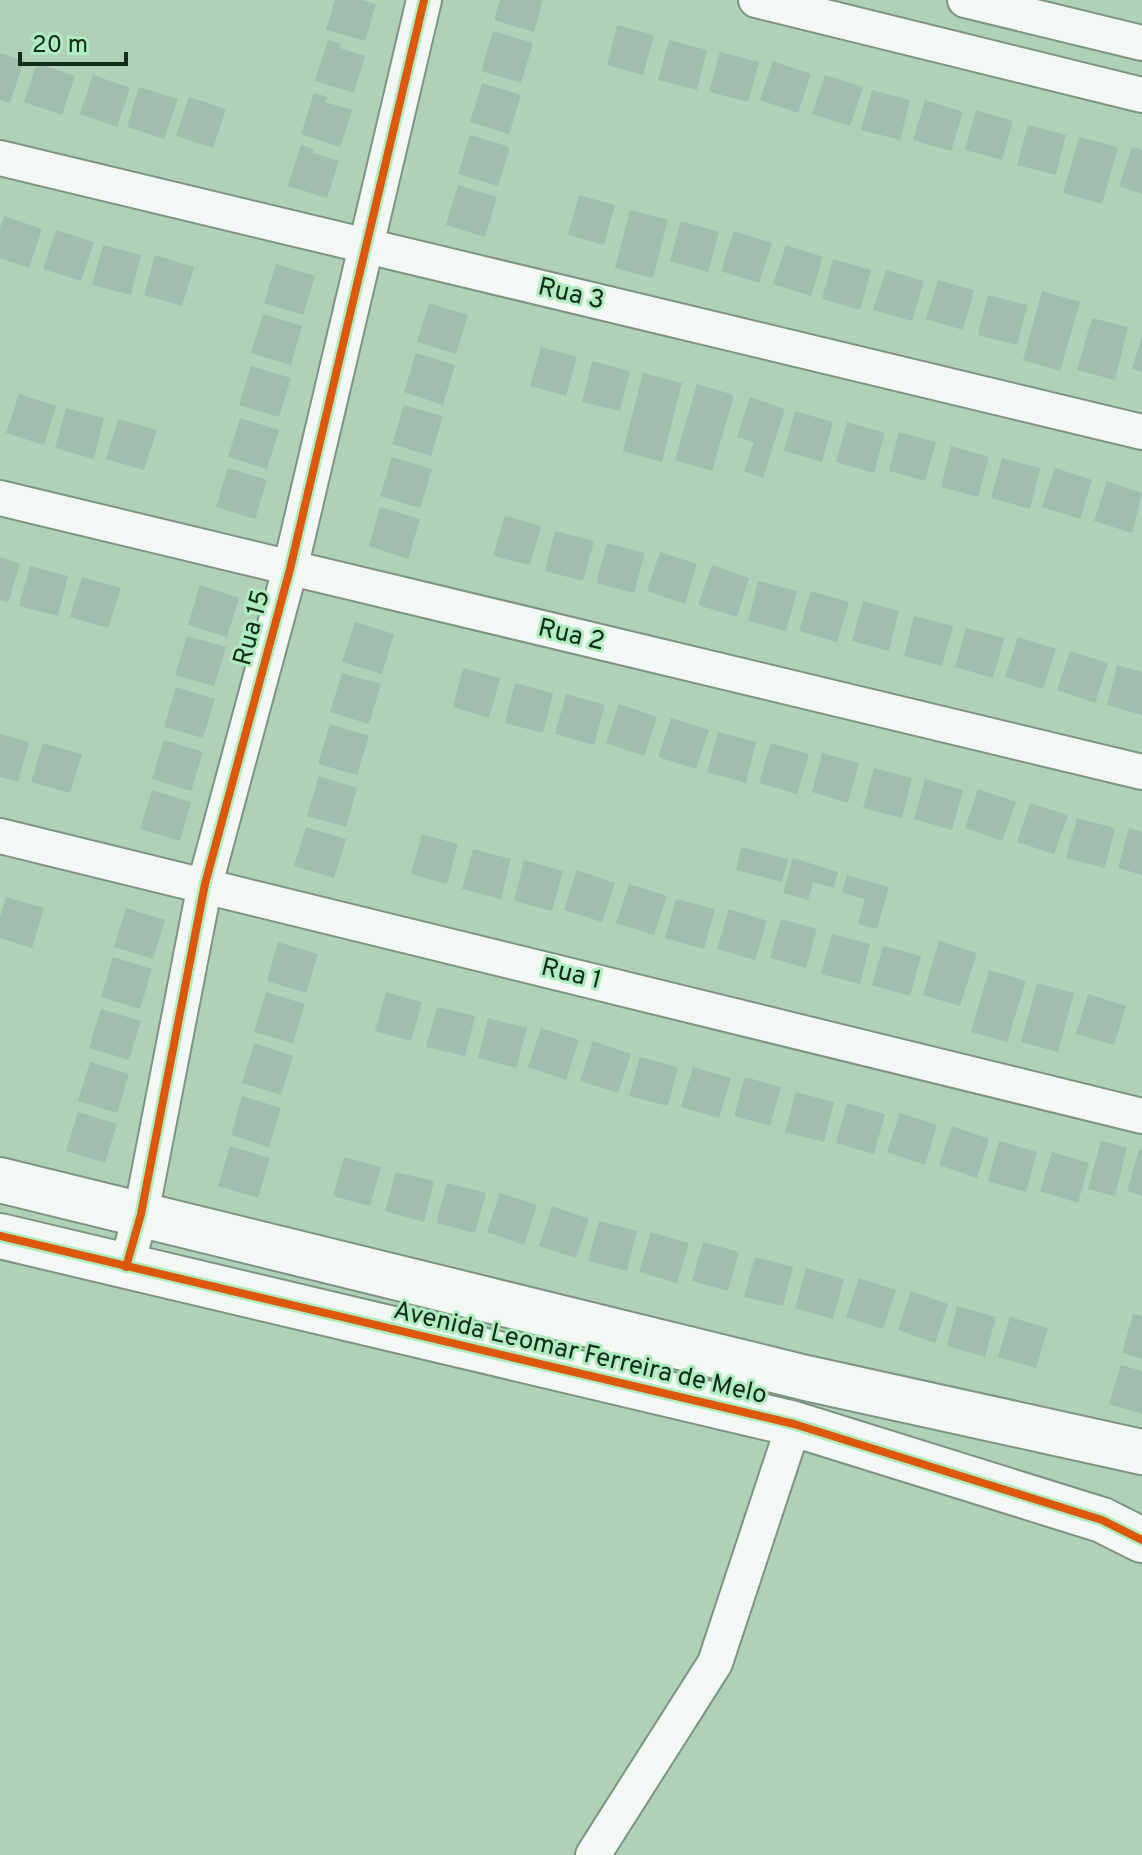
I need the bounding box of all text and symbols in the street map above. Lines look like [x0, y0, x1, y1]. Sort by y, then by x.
scale bar [20, 16, 126, 66]
text: 20 m [32, 31, 88, 61]
street label: Rua 3 [535, 271, 607, 319]
street label: Rua 15 [227, 586, 279, 670]
street label: Rua 2 [534, 612, 608, 660]
street label: Rua 1 [537, 952, 605, 998]
street label: Avenida Leomar Ferreira de Melo [390, 1295, 770, 1413]

